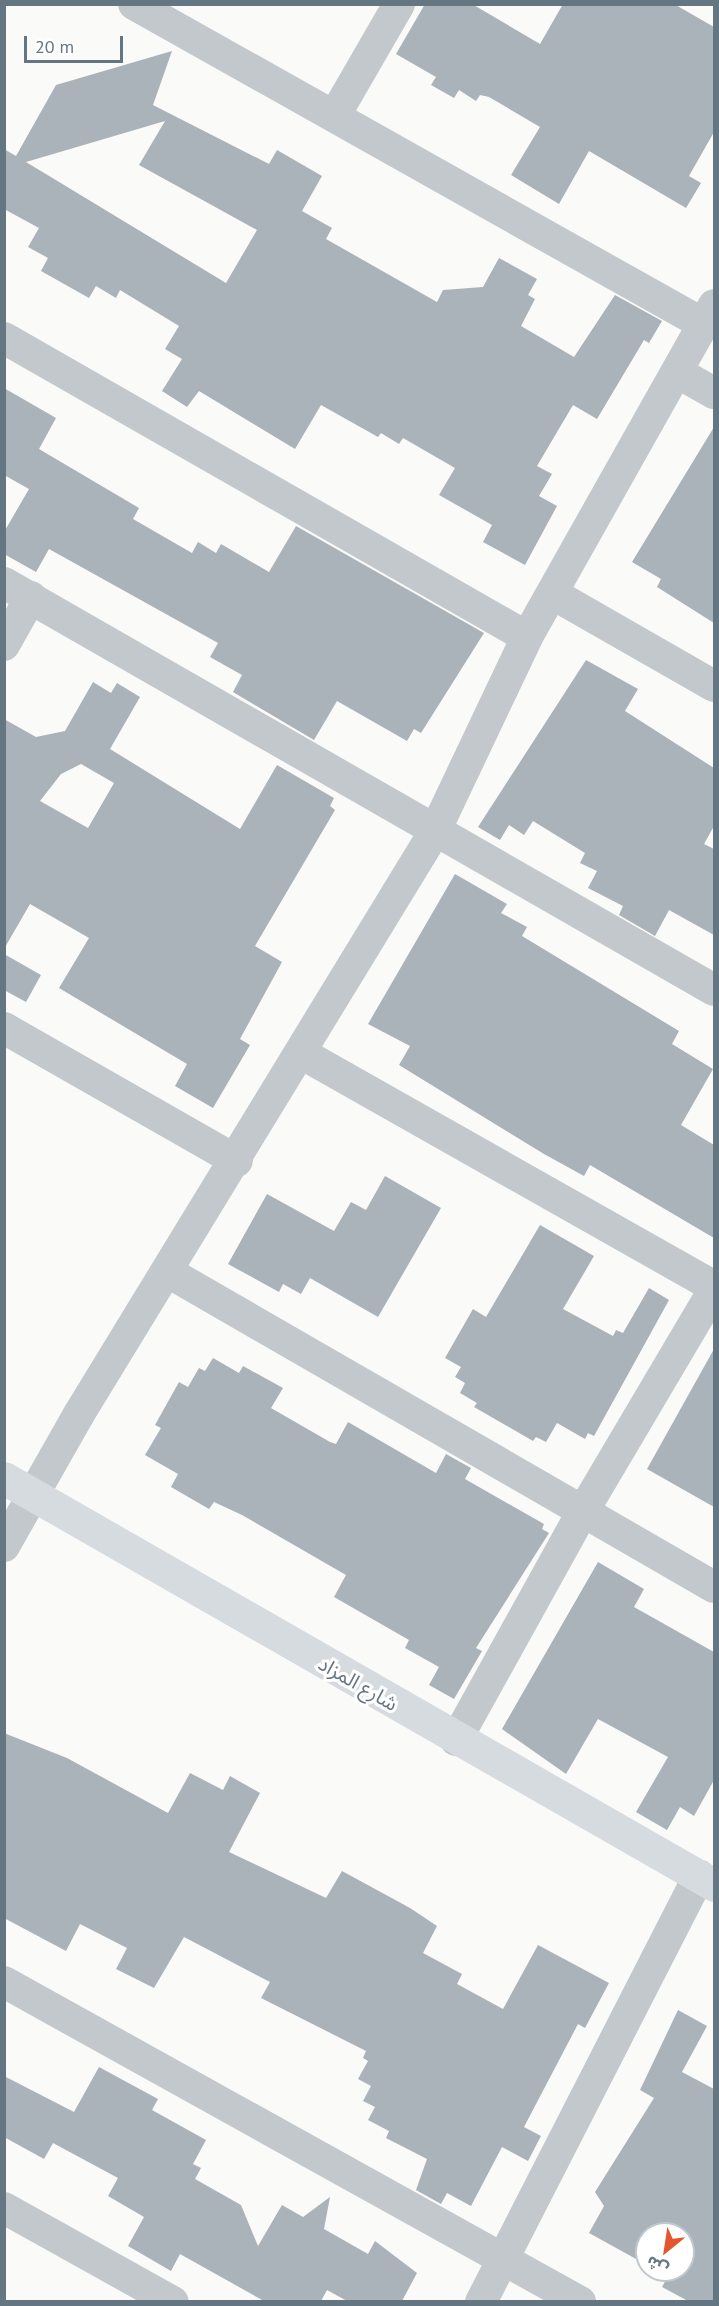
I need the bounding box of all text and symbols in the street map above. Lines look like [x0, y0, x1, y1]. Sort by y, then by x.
scale bar [27, 24, 126, 62]
text: 20 m [35, 35, 74, 58]
street label: شارع المزاد [314, 1652, 402, 1716]
north arrow [635, 2222, 695, 2282]
text: ش [643, 2252, 671, 2280]

